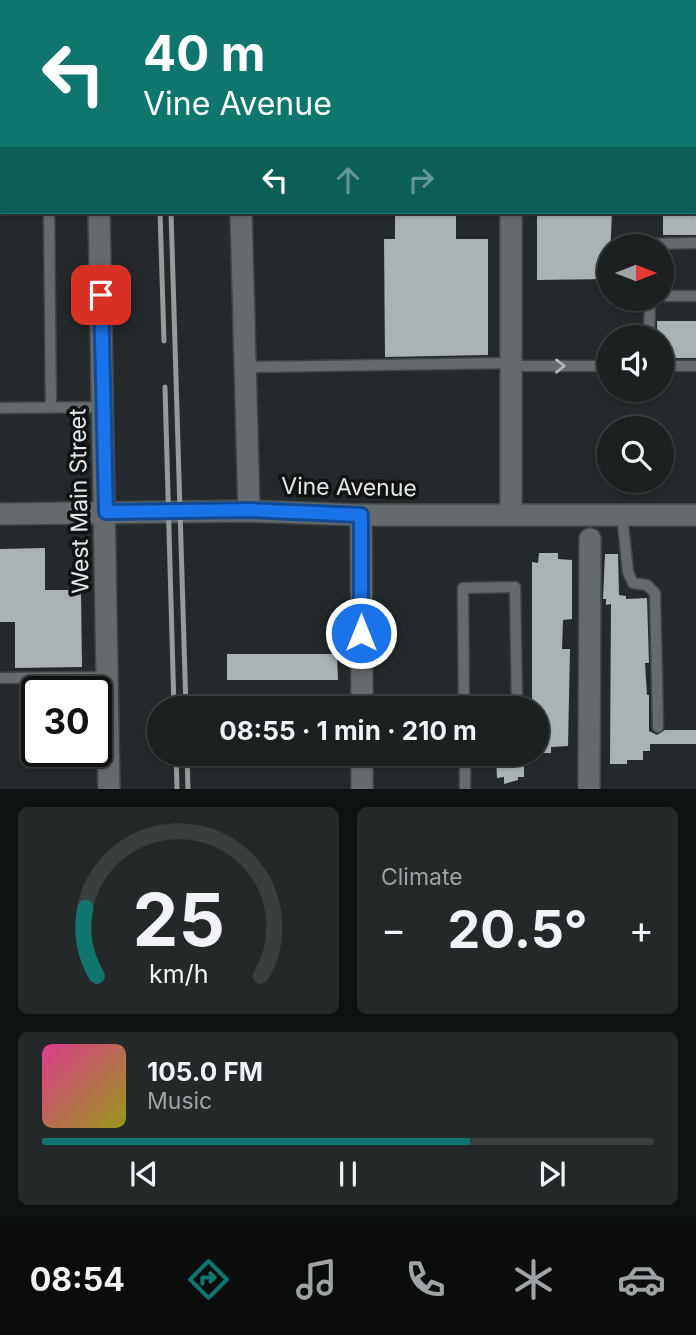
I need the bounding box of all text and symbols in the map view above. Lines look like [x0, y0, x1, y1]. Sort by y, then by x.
text: 40 m [143, 24, 266, 83]
icon: left [28, 28, 119, 119]
text: Vine Avenue [143, 84, 332, 123]
icon: left [256, 161, 294, 199]
icon: ahead [329, 161, 367, 199]
icon: right [402, 161, 440, 199]
north arrow [597, 234, 674, 312]
map controls [597, 234, 674, 493]
pin [71, 265, 131, 325]
icon: arrive [82, 276, 120, 314]
button: sound [597, 325, 674, 402]
one-way arrow [555, 358, 566, 374]
street label: West Main Street [63, 408, 95, 594]
button: search [597, 416, 674, 493]
street label: Vine Avenue [281, 472, 417, 502]
position arrow [324, 596, 398, 670]
speed limit sign: 30 [21, 676, 112, 767]
text: 08:55 · 1 min · 210 m [219, 715, 477, 746]
text: Climate [381, 863, 463, 891]
text: 25 [132, 876, 225, 965]
text: 20.5° [447, 898, 588, 961]
text: − [381, 906, 406, 952]
text: + [629, 906, 654, 952]
text: km/h [149, 959, 208, 989]
text: 105.0 FM [147, 1056, 263, 1087]
text: Music [147, 1087, 212, 1115]
icon: previous [125, 1155, 163, 1193]
icon: pause [329, 1155, 367, 1193]
icon: next [533, 1155, 571, 1193]
icon: directions [184, 1255, 233, 1304]
icon: music [292, 1255, 341, 1304]
icon: phone [401, 1255, 450, 1304]
icon: climate [509, 1255, 558, 1304]
icon: car [617, 1255, 666, 1304]
text: 08:54 [30, 1260, 125, 1299]

